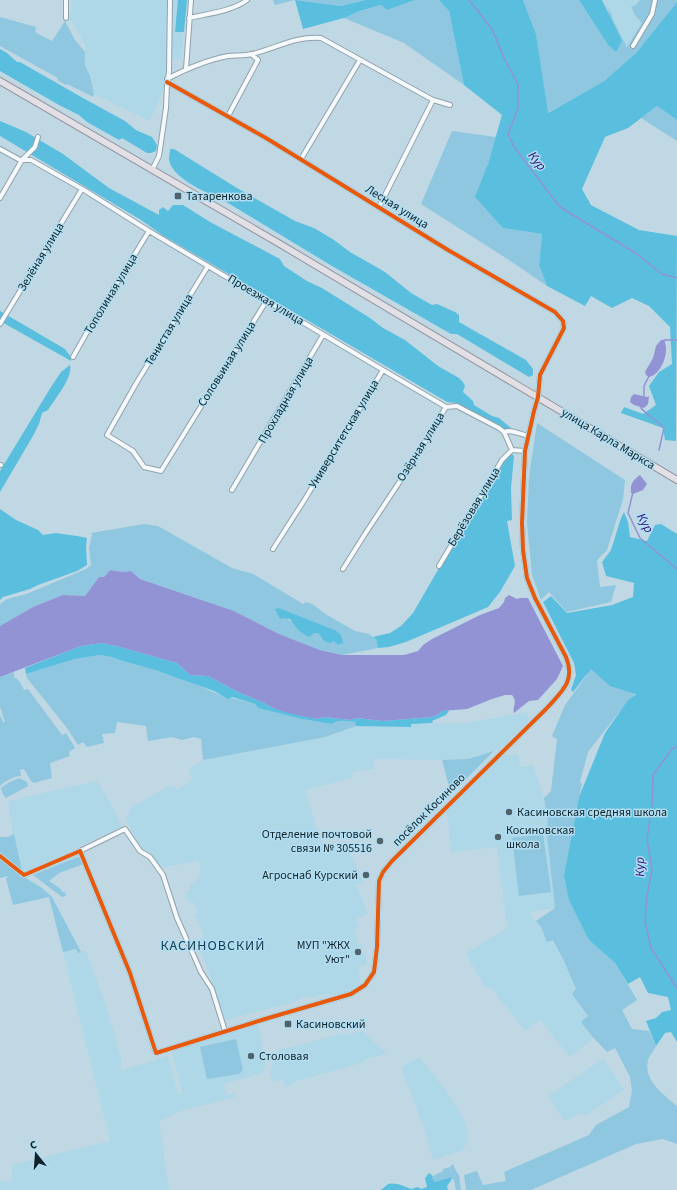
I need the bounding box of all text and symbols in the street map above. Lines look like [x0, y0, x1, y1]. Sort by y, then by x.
water label: Кур [524, 148, 550, 174]
street label: Лесная улица [362, 181, 432, 233]
place label: Татаренкова [186, 188, 253, 205]
marker: Татаренкова [173, 191, 183, 201]
street label: Зелёная улица [14, 219, 68, 295]
street label: Тополиная улица [80, 251, 142, 337]
street label: Проезжая улица [225, 270, 307, 330]
street label: Тенистая улица [141, 291, 197, 369]
street label: Соловьиная улица [194, 318, 260, 410]
street label: Прохладная улица [254, 353, 318, 447]
street label: Университетская улица [305, 376, 383, 492]
street label: улица Карла Маркса [558, 404, 658, 474]
street label: Озёрная улица [393, 409, 449, 485]
street label: Берёзовая улица [444, 464, 504, 550]
water label: Кур [632, 510, 658, 536]
street label: посёлок Косиново [389, 770, 469, 850]
place label: Касиновская средняя школа [517, 804, 667, 821]
marker: Касиновская средняя школа [504, 807, 514, 817]
place label: Косиновская школа [506, 822, 574, 853]
place label: Отделение почтовой связи № 305516 [262, 826, 372, 857]
marker: Косиновская школа [493, 832, 503, 842]
marker: Отделение почтовой связи № 305516 [375, 836, 385, 846]
water label: Кур [631, 857, 649, 877]
place label: Агроснаб Курский [262, 867, 358, 884]
marker: Агроснаб Курский [361, 870, 371, 880]
district label: КАСИНОВСКИЙ [161, 936, 265, 956]
place label: МУП "ЖКХ Уют" [297, 937, 350, 968]
marker: МУП "ЖКХ Уют" [353, 947, 363, 957]
place label: Касиновский [296, 1016, 366, 1033]
marker: Касиновский [283, 1019, 293, 1029]
place label: Столовая [259, 1048, 309, 1065]
marker: Столовая [246, 1051, 256, 1061]
north arrow [16, 1134, 56, 1174]
text: С [28, 1137, 39, 1153]

